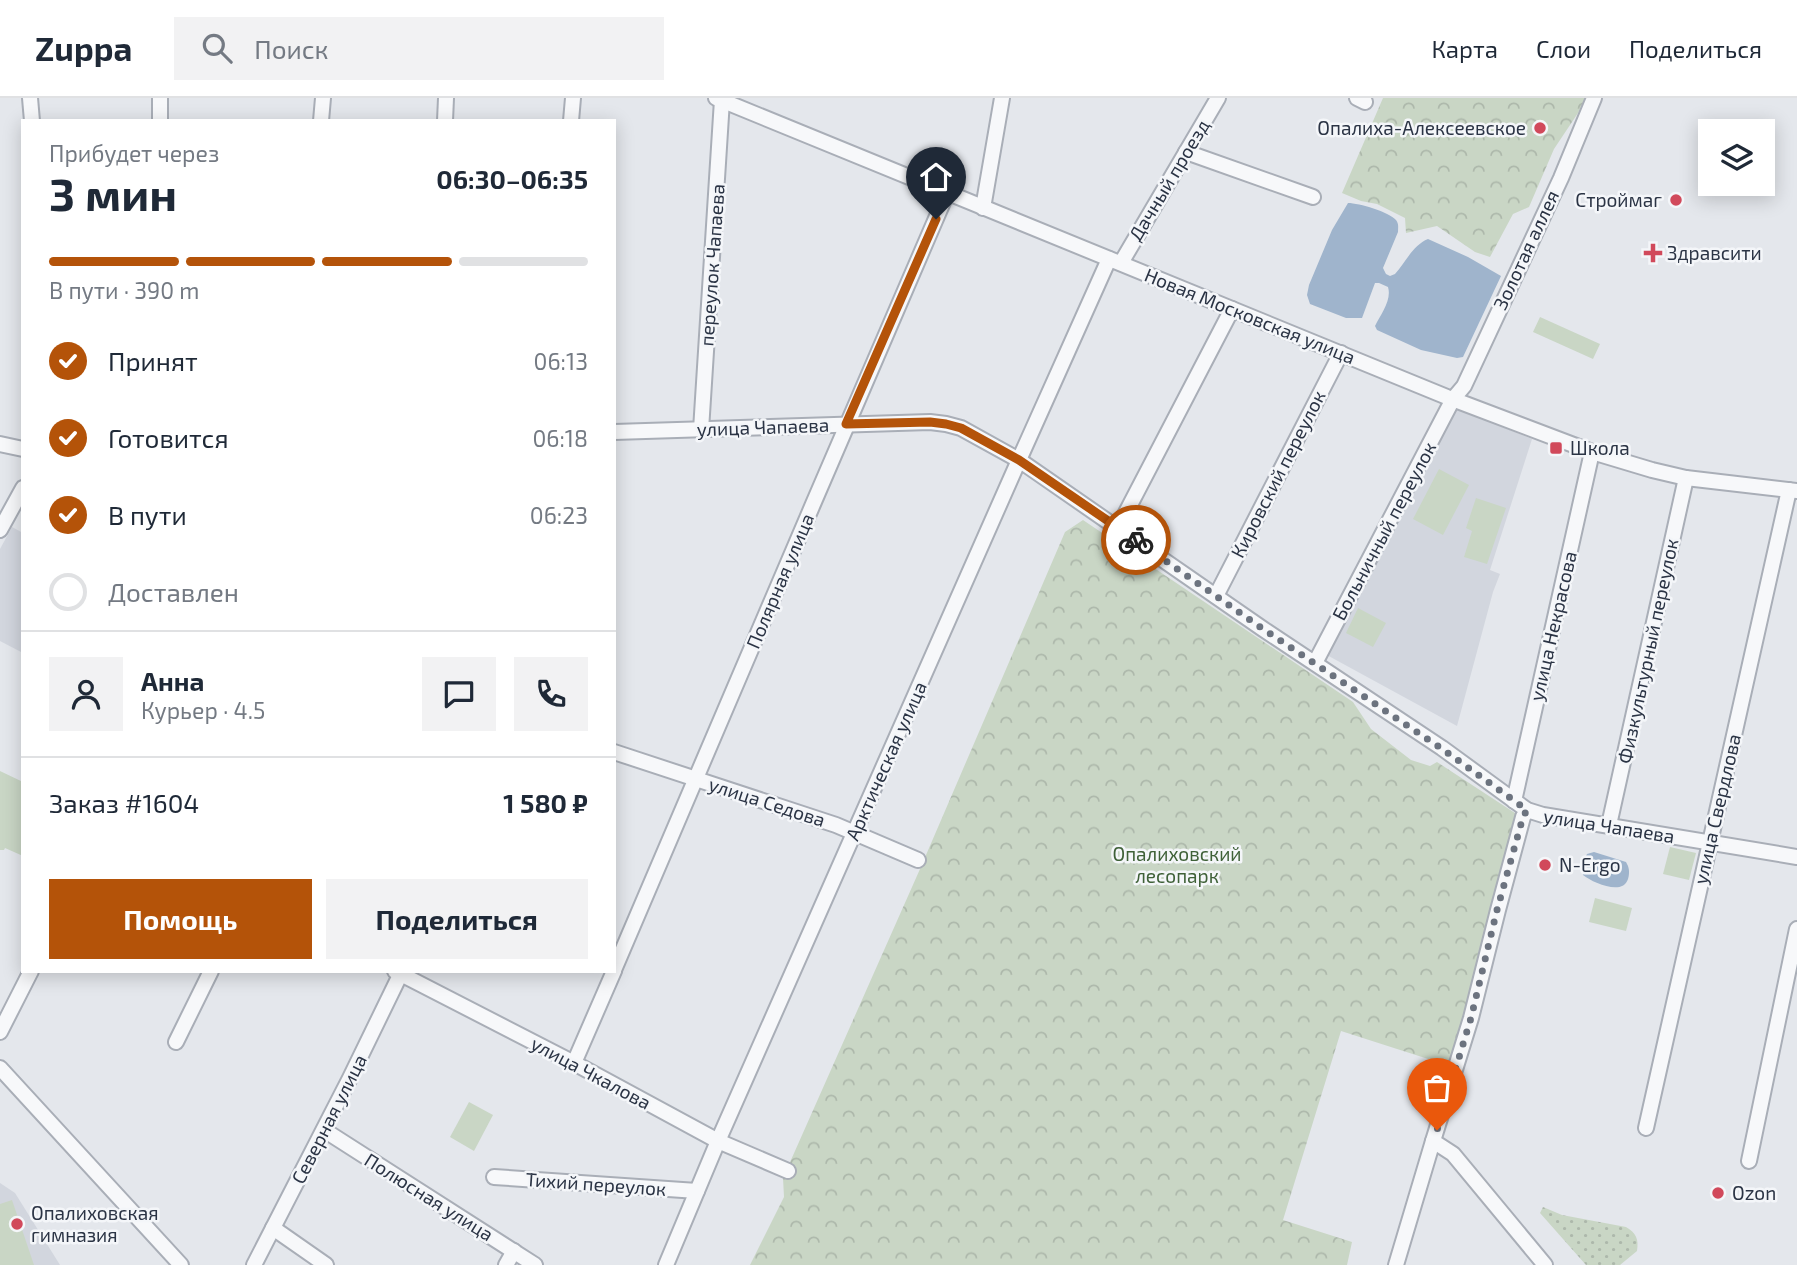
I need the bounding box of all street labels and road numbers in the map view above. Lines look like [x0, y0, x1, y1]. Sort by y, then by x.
street label: Дачный проезд [1123, 115, 1214, 245]
street label: переулок Чапаева [694, 183, 730, 347]
street label: Золотая аллея [1488, 186, 1563, 313]
street label: Новая Московская улица [1141, 263, 1359, 369]
street label: Кировский переулок [1225, 386, 1331, 562]
street label: улица Чапаева [696, 413, 830, 441]
street label: Больничный переулок [1327, 438, 1441, 624]
street label: Полярная улица [741, 510, 819, 652]
street label: Физкультурный переулок [1612, 536, 1684, 766]
street label: улица Некрасова [1524, 549, 1582, 703]
street label: Арктическая улица [840, 678, 932, 844]
street label: улица Свердлова [1688, 731, 1746, 887]
street label: улица Седова [706, 772, 828, 832]
street label: улица Чапаева [1542, 804, 1676, 848]
street label: улица Чкалова [527, 1031, 655, 1115]
street label: Северная улица [286, 1050, 372, 1188]
street label: Полюсная улица [360, 1148, 498, 1246]
street label: Тихий переулок [525, 1167, 667, 1201]

